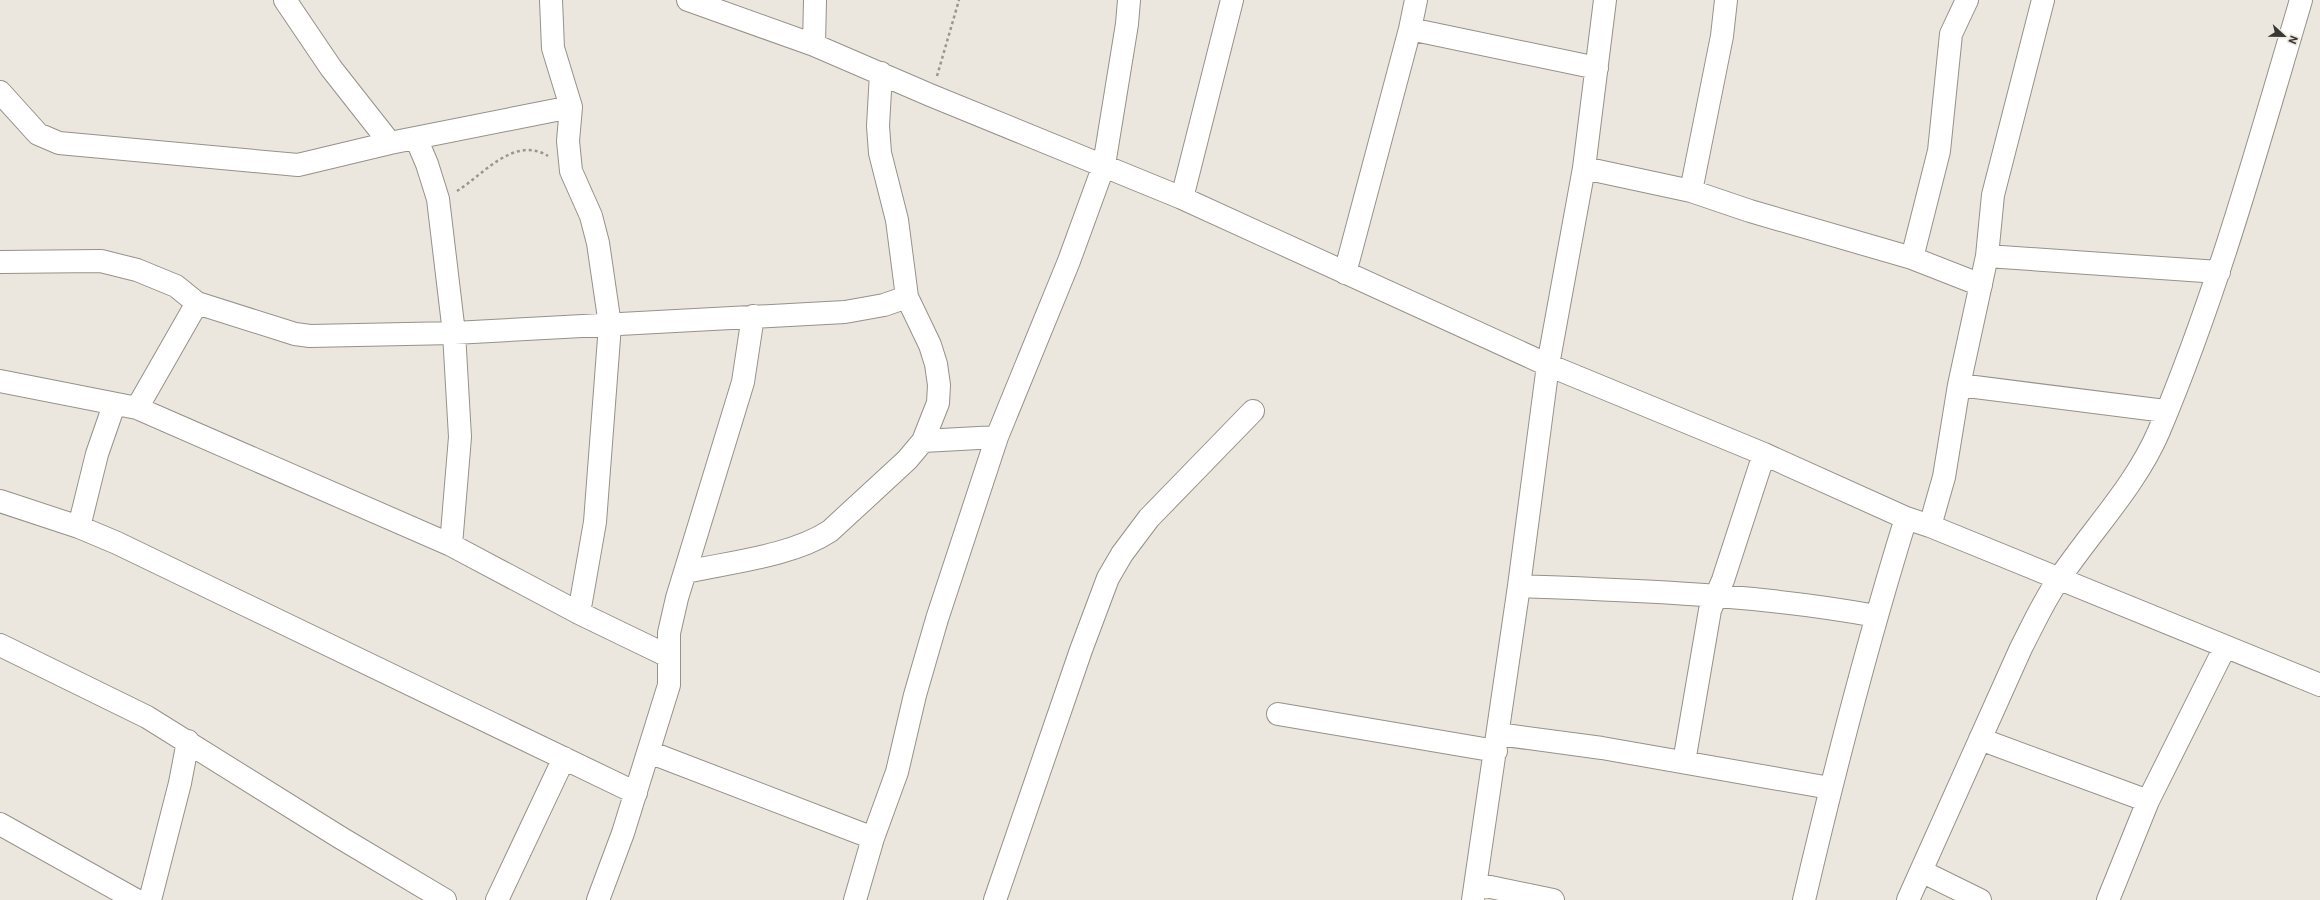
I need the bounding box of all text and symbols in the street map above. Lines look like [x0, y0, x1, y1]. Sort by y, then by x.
north arrow [2264, 16, 2304, 56]
text: N [2285, 34, 2300, 46]

